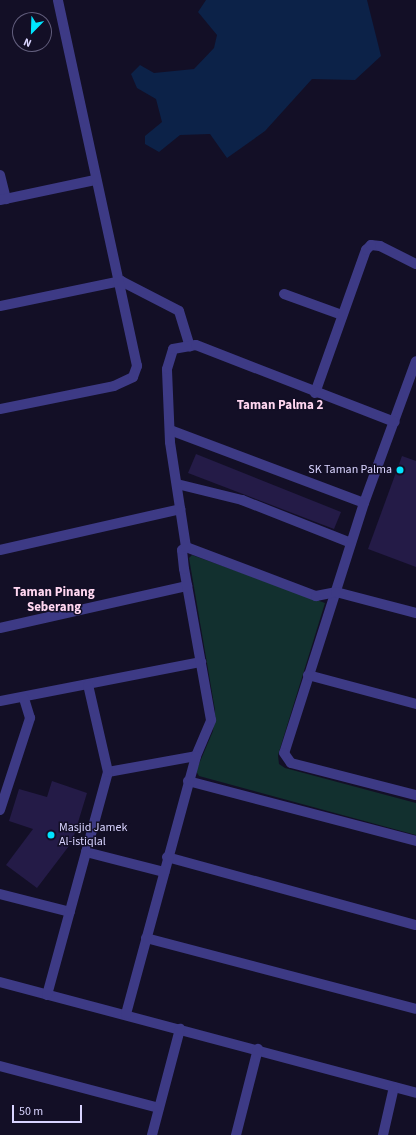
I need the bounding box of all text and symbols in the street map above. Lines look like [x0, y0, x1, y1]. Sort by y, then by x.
north arrow [12, 12, 52, 52]
text: N [21, 34, 34, 51]
district label: Taman Palma 2 [237, 397, 323, 413]
place label: SK Taman Palma [308, 463, 392, 477]
marker: SK Taman Palma [395, 465, 405, 475]
district label: Taman Pinang Seberang [13, 585, 95, 616]
place label: Masjid Jamek Al-istiqlal [59, 821, 127, 849]
marker: Masjid Jamek Al-istiqlal [46, 830, 56, 840]
scale bar [14, 1097, 84, 1123]
text: 50 m [19, 1103, 43, 1120]

